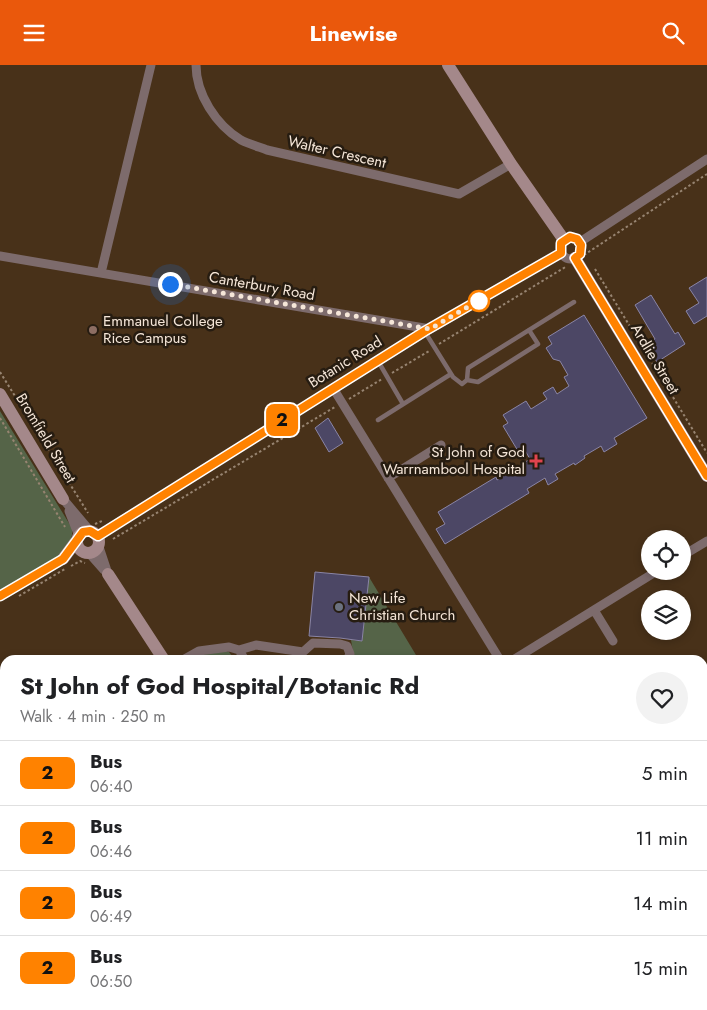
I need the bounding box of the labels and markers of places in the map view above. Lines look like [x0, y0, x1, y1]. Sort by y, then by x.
unlabelled marker [468, 290, 490, 312]
place label: Emmanuel College Rice Campus [103, 310, 223, 349]
marker: Emmanuel College Rice Campus [87, 324, 99, 336]
place label: St John of God Warrnambool Hospital [383, 441, 525, 480]
marker: St John of God Warrnambool Hospital [529, 454, 543, 468]
place label: New Life Christian Church [349, 587, 455, 626]
marker: New Life Christian Church [333, 601, 345, 613]

